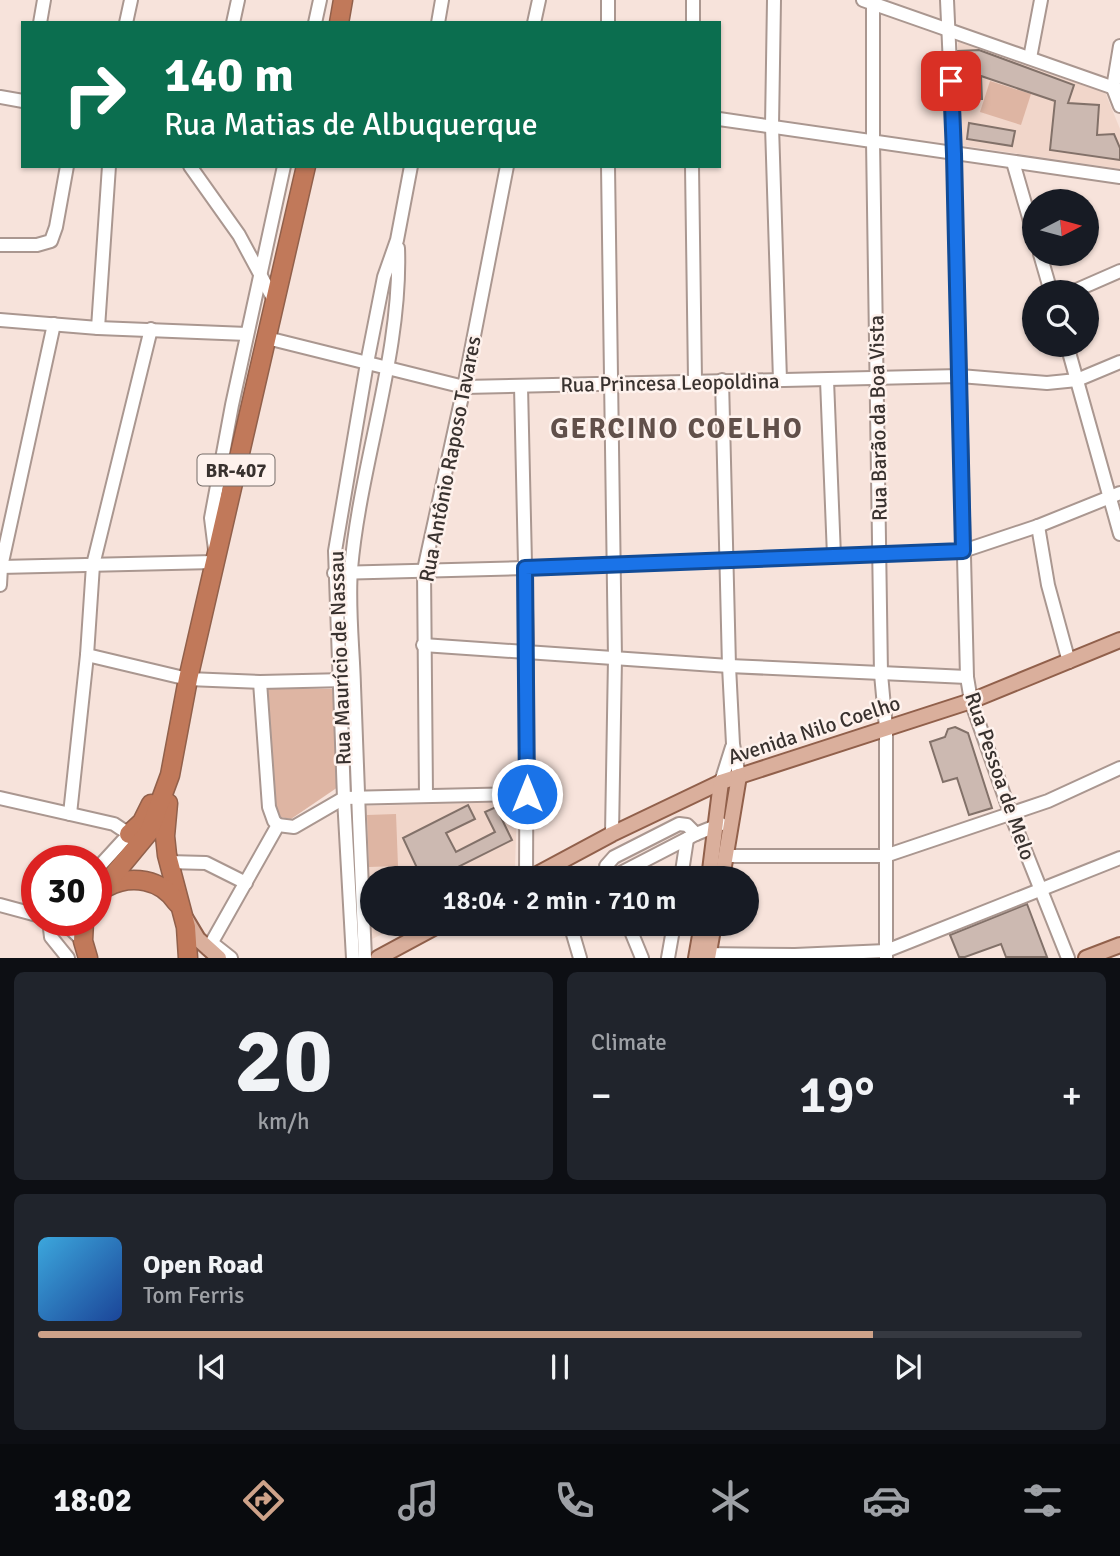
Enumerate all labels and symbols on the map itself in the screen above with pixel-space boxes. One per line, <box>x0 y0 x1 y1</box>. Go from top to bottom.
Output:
pin <box>921 51 981 111</box>
north arrow <box>1022 189 1099 266</box>
street label: Rua Barão da Boa Vista <box>863 315 893 521</box>
street label: Rua Antônio Raposo Tavares <box>413 334 487 584</box>
street label: Rua Princesa Leopoldina <box>560 368 780 398</box>
district label: GERCINO COELHO <box>550 412 804 446</box>
road number: BR-407 <box>198 454 274 485</box>
street label: Rua Maurício de Nassau <box>323 550 357 766</box>
street label: Rua Pessoa de Melo <box>959 689 1041 863</box>
street label: Avenida Nilo Coelho <box>724 690 904 770</box>
position arrow <box>490 757 564 831</box>
speed limit sign: 30 <box>21 845 112 936</box>

